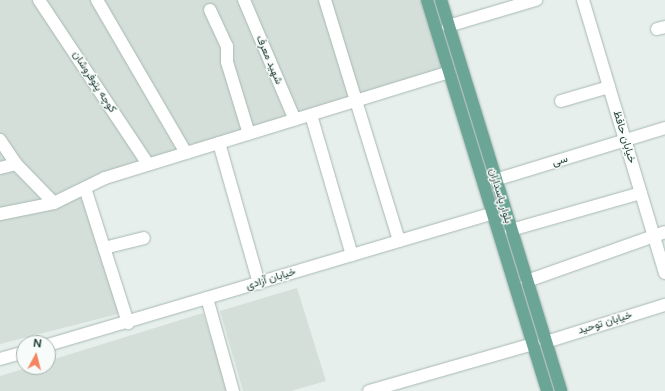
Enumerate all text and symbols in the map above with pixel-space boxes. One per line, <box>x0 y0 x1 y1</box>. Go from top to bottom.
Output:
street label: شهید معرف <box>253 34 285 86</box>
street label: کوچه پتوفروشان <box>69 49 119 115</box>
street label: خیابان حافظ <box>610 109 638 165</box>
street label: سی <box>551 152 569 170</box>
street label: بلوار پاسداران <box>485 167 515 225</box>
street label: خیابان آزادی <box>244 265 298 293</box>
street label: خیابان توحید <box>576 309 634 337</box>
north arrow <box>16 335 56 375</box>
text: N <box>32 337 42 351</box>

